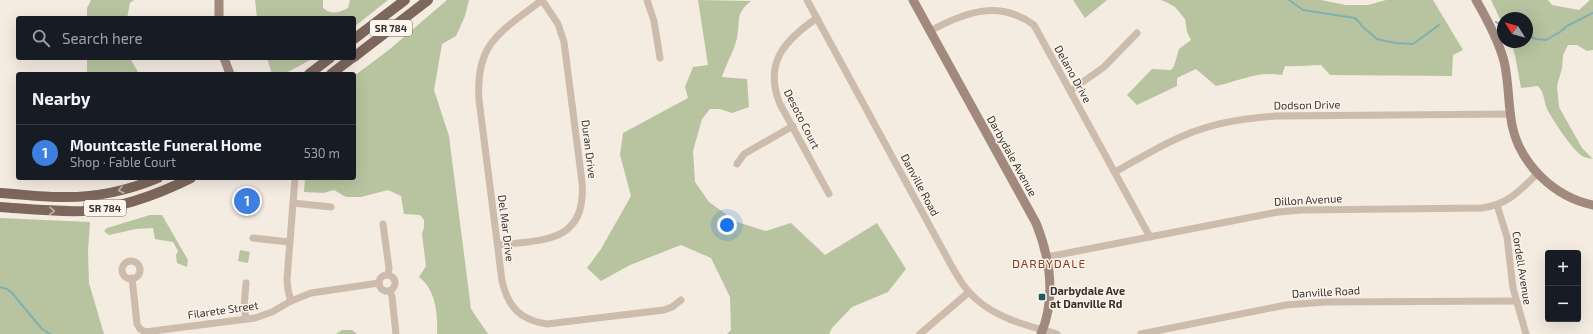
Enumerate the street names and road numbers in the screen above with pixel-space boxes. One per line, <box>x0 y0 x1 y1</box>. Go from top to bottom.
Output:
road number: SR 784 <box>370 20 412 36</box>
street label: Delano Drive <box>1052 43 1095 105</box>
street label: Desoto Court <box>782 87 823 151</box>
street label: Dodson Drive <box>1274 97 1341 112</box>
street label: Darbydale Avenue <box>985 113 1040 198</box>
street label: Duran Drive <box>579 119 600 179</box>
street label: Danville Road <box>899 151 942 218</box>
street label: Dillon Avenue <box>1274 191 1342 208</box>
street label: Del Mar Drive <box>496 194 517 262</box>
road number: SR 784 <box>84 200 126 216</box>
street label: Cordell Avenue <box>1510 230 1535 306</box>
street label: Danville Road <box>1291 283 1361 300</box>
street label: Filarete Street <box>187 298 259 321</box>

